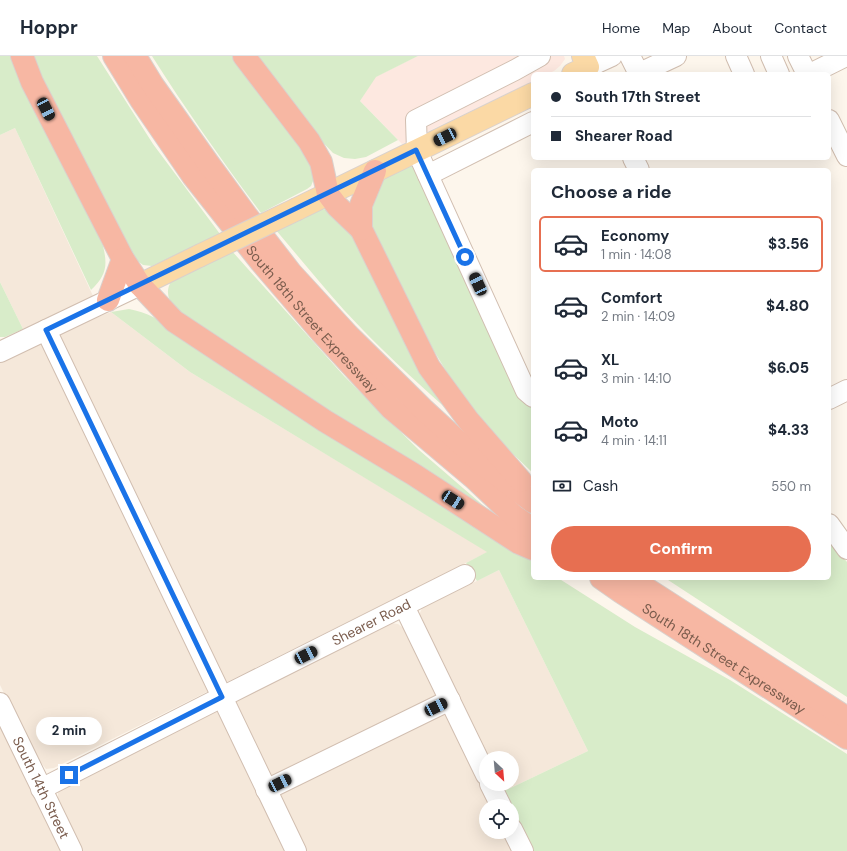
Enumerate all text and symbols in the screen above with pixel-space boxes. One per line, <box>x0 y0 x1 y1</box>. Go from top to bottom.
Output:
text: Hoppr <box>20 15 78 40</box>
text: Home <box>602 19 640 37</box>
text: Map <box>662 19 690 37</box>
text: About <box>712 19 752 37</box>
text: Contact <box>774 19 827 37</box>
text: South 17th Street <box>575 87 701 107</box>
car <box>35 96 57 122</box>
car <box>432 126 458 148</box>
text: Shearer Road <box>575 126 673 146</box>
text: Choose a ride <box>551 180 672 204</box>
icon: car <box>553 226 589 262</box>
text: Economy <box>601 226 669 246</box>
text: $3.56 <box>768 234 809 254</box>
street label: South 18th Street Expressway <box>242 241 382 397</box>
text: 1 min · 14:08 <box>601 246 672 263</box>
route start <box>456 248 474 266</box>
car <box>467 271 489 297</box>
icon: car <box>553 288 589 324</box>
text: Comfort <box>601 288 662 308</box>
text: $4.80 <box>766 296 809 316</box>
text: 2 min · 14:09 <box>601 308 675 325</box>
icon: car <box>553 350 589 386</box>
text: XL <box>601 350 619 370</box>
text: $6.05 <box>768 358 809 378</box>
text: 3 min · 14:10 <box>601 370 671 387</box>
icon: car <box>553 412 589 448</box>
text: Moto <box>601 412 639 432</box>
text: $4.33 <box>768 420 809 440</box>
text: 4 min · 14:11 <box>601 432 667 449</box>
icon: cash <box>551 475 573 497</box>
text: Cash <box>583 476 618 496</box>
text: 550 m <box>771 478 811 495</box>
car <box>440 488 466 512</box>
button: Confirm <box>551 526 811 572</box>
street label: Shearer Road <box>329 595 414 649</box>
street label: South 18th Street Expressway <box>639 599 809 718</box>
car <box>293 644 319 666</box>
car <box>423 696 449 718</box>
callout: 2 min <box>36 717 102 745</box>
text: 2 min <box>52 722 86 739</box>
street label: South 14th Street <box>9 733 74 842</box>
north arrow <box>479 751 519 791</box>
map controls <box>479 751 519 839</box>
route end <box>60 766 78 784</box>
car <box>267 772 293 794</box>
button: locate <box>479 799 519 839</box>

